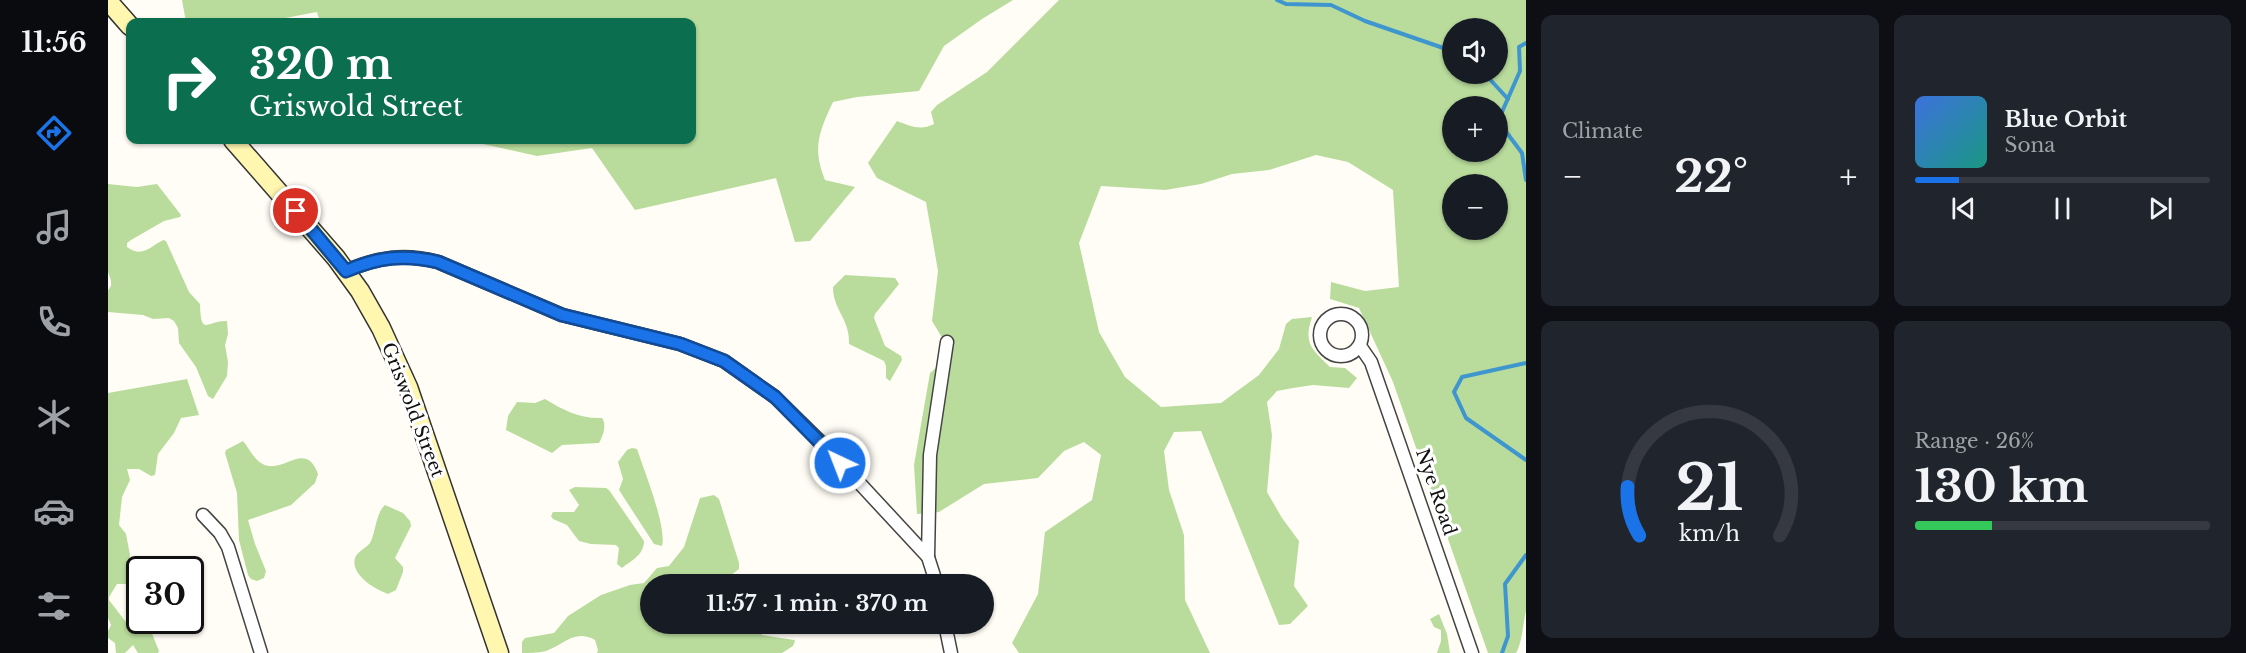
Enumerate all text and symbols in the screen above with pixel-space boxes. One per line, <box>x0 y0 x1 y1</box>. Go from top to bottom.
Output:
map controls <box>1442 18 1508 240</box>
button: sound <box>1442 18 1508 84</box>
text: 11:56 <box>21 26 87 59</box>
text: 320 m <box>249 38 392 90</box>
icon: right <box>150 42 228 120</box>
text: Griswold Street <box>249 90 463 123</box>
button: + <box>1442 96 1508 162</box>
text: Blue Orbit <box>2005 106 2127 133</box>
icon: directions <box>33 112 75 154</box>
text: Climate <box>1562 119 1643 143</box>
text: Sona <box>2005 133 2055 157</box>
text: 22° <box>1674 148 1748 204</box>
text: − <box>1562 156 1583 197</box>
text: + <box>1839 156 1858 197</box>
button: − <box>1442 174 1508 240</box>
pin <box>270 185 321 236</box>
icon: previous <box>1947 192 1980 225</box>
icon: pause <box>2046 192 2079 225</box>
icon: next <box>2144 192 2177 225</box>
icon: arrive <box>279 194 312 227</box>
icon: music <box>33 206 75 248</box>
icon: phone <box>33 301 75 343</box>
street label: Griswold Street <box>377 340 449 481</box>
icon: climate <box>33 396 75 438</box>
text: Range · 26% <box>1915 429 2034 453</box>
position arrow <box>808 431 872 495</box>
street label: Nye Road <box>1411 446 1461 538</box>
text: 21 <box>1676 449 1744 527</box>
text: 130 km <box>1915 458 2088 514</box>
icon: car <box>33 490 75 532</box>
text: km/h <box>1679 521 1740 548</box>
speed limit sign: 30 <box>126 556 204 634</box>
icon: filters <box>33 585 75 627</box>
text: 11:57 · 1 min · 370 m <box>706 590 928 617</box>

